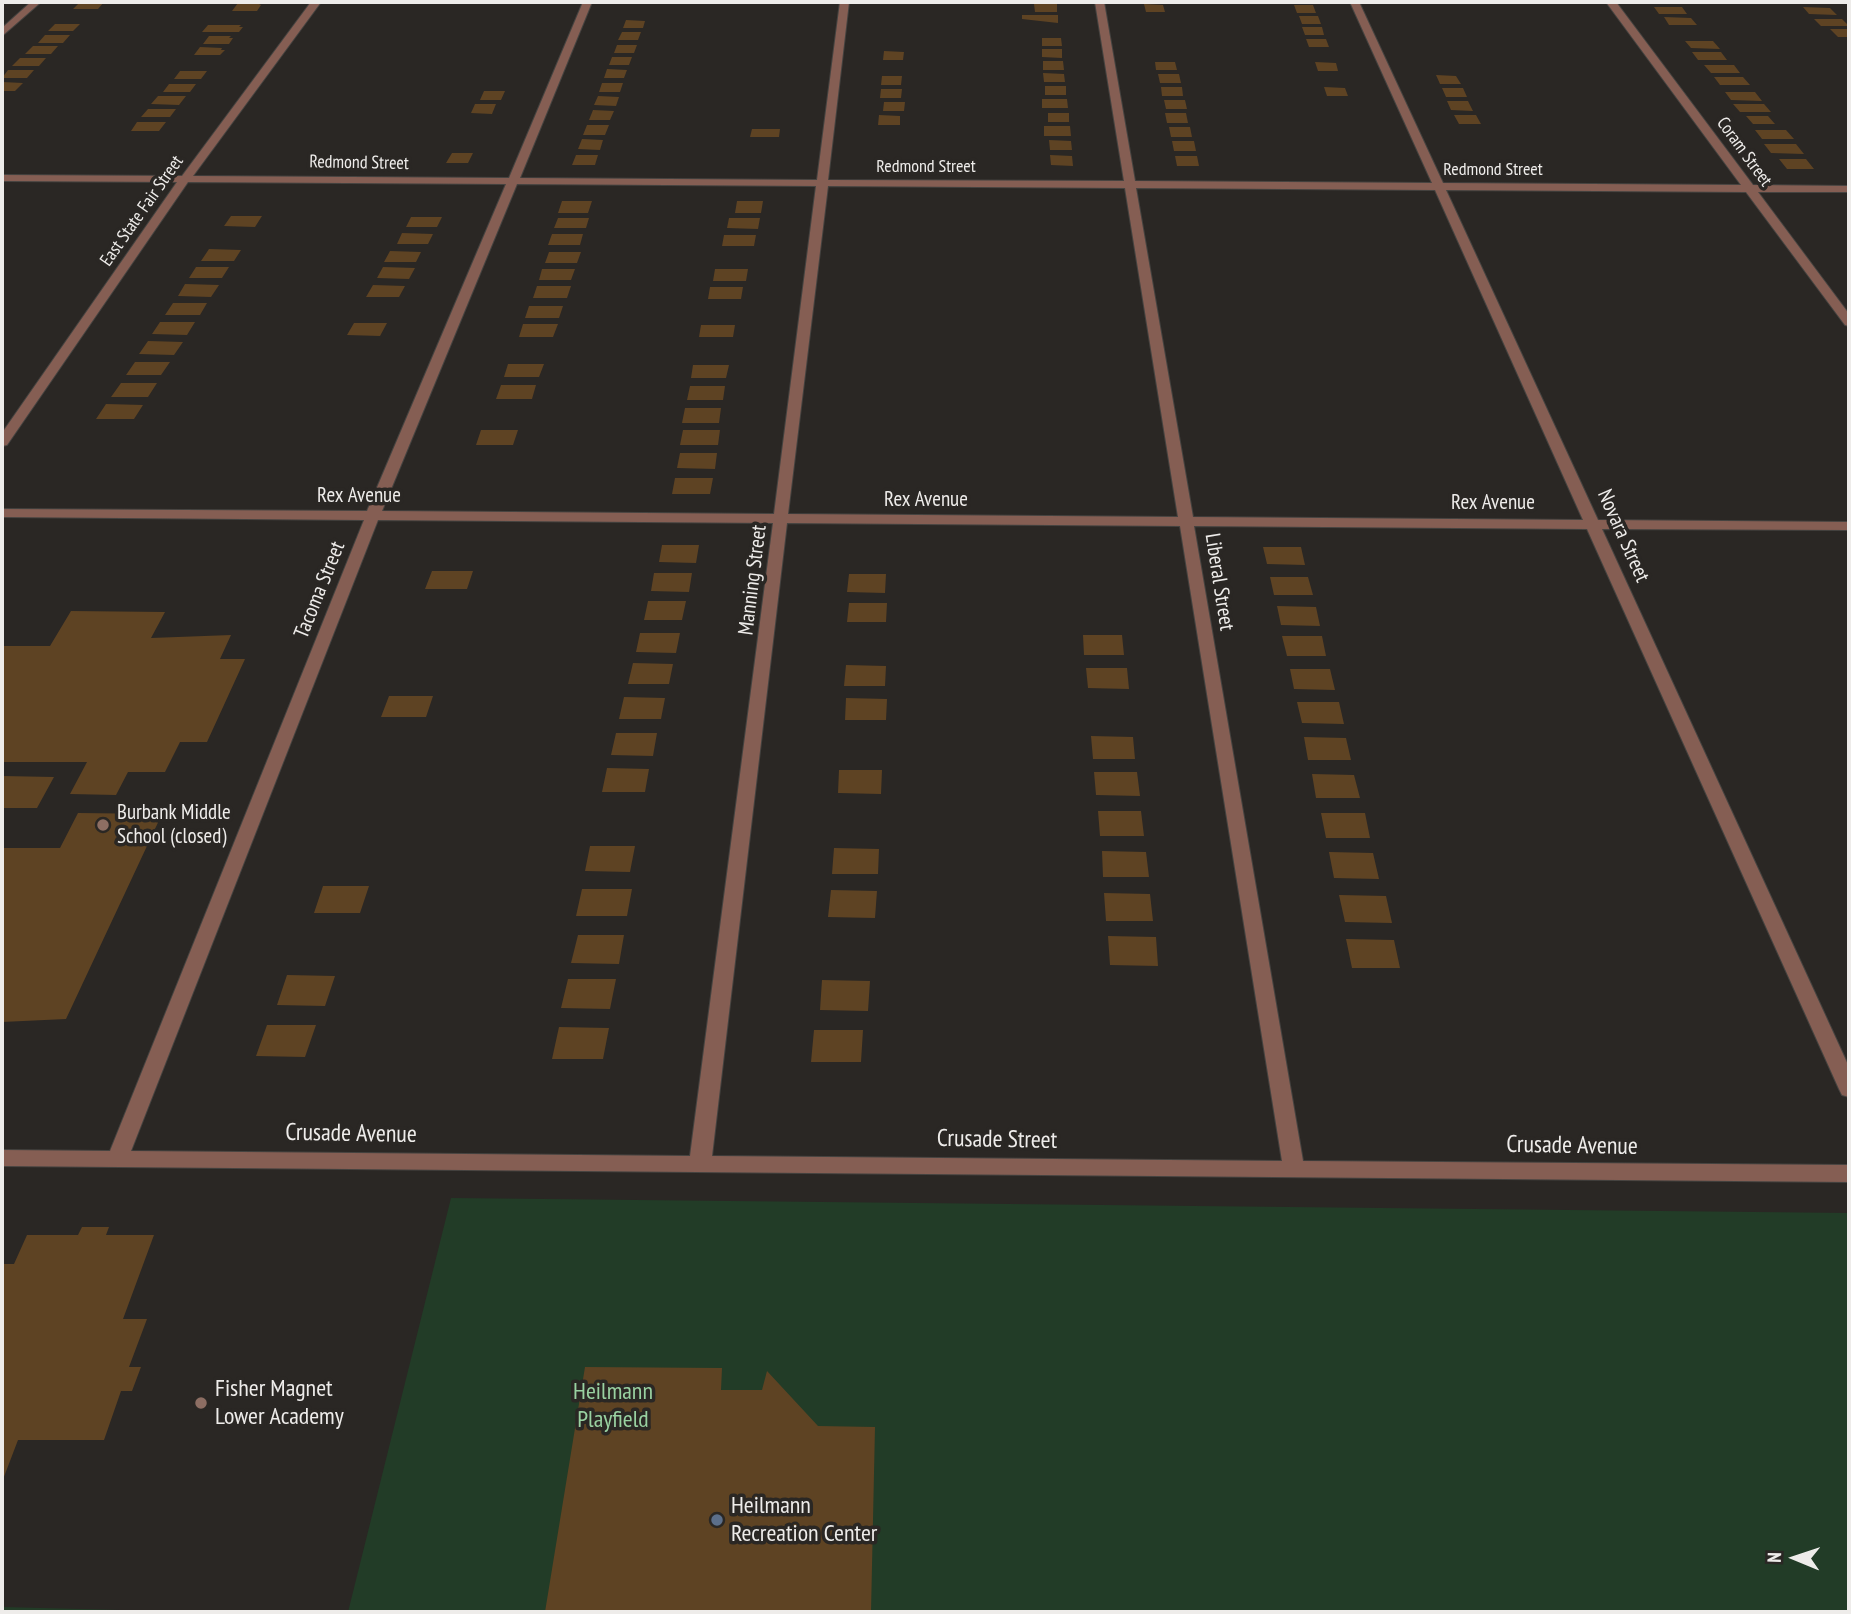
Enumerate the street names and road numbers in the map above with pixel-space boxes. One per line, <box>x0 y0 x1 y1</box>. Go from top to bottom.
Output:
street label: Coram Street <box>1712 113 1776 191</box>
street label: East State Fair Street <box>96 151 188 271</box>
street label: Redmond Street <box>309 151 409 175</box>
street label: Redmond Street <box>876 156 976 178</box>
street label: Redmond Street <box>1443 159 1543 181</box>
street label: Rex Avenue <box>317 483 401 509</box>
street label: Novara Street <box>1591 486 1655 586</box>
street label: Rex Avenue <box>884 487 968 513</box>
street label: Rex Avenue <box>1451 490 1535 516</box>
street label: Manning Street <box>734 523 772 637</box>
street label: Liberal Street <box>1199 532 1239 632</box>
street label: Tacoma Street <box>289 538 351 642</box>
street label: Crusade Avenue <box>285 1118 417 1150</box>
street label: Crusade Street <box>937 1125 1057 1155</box>
street label: Crusade Avenue <box>1506 1130 1638 1162</box>

